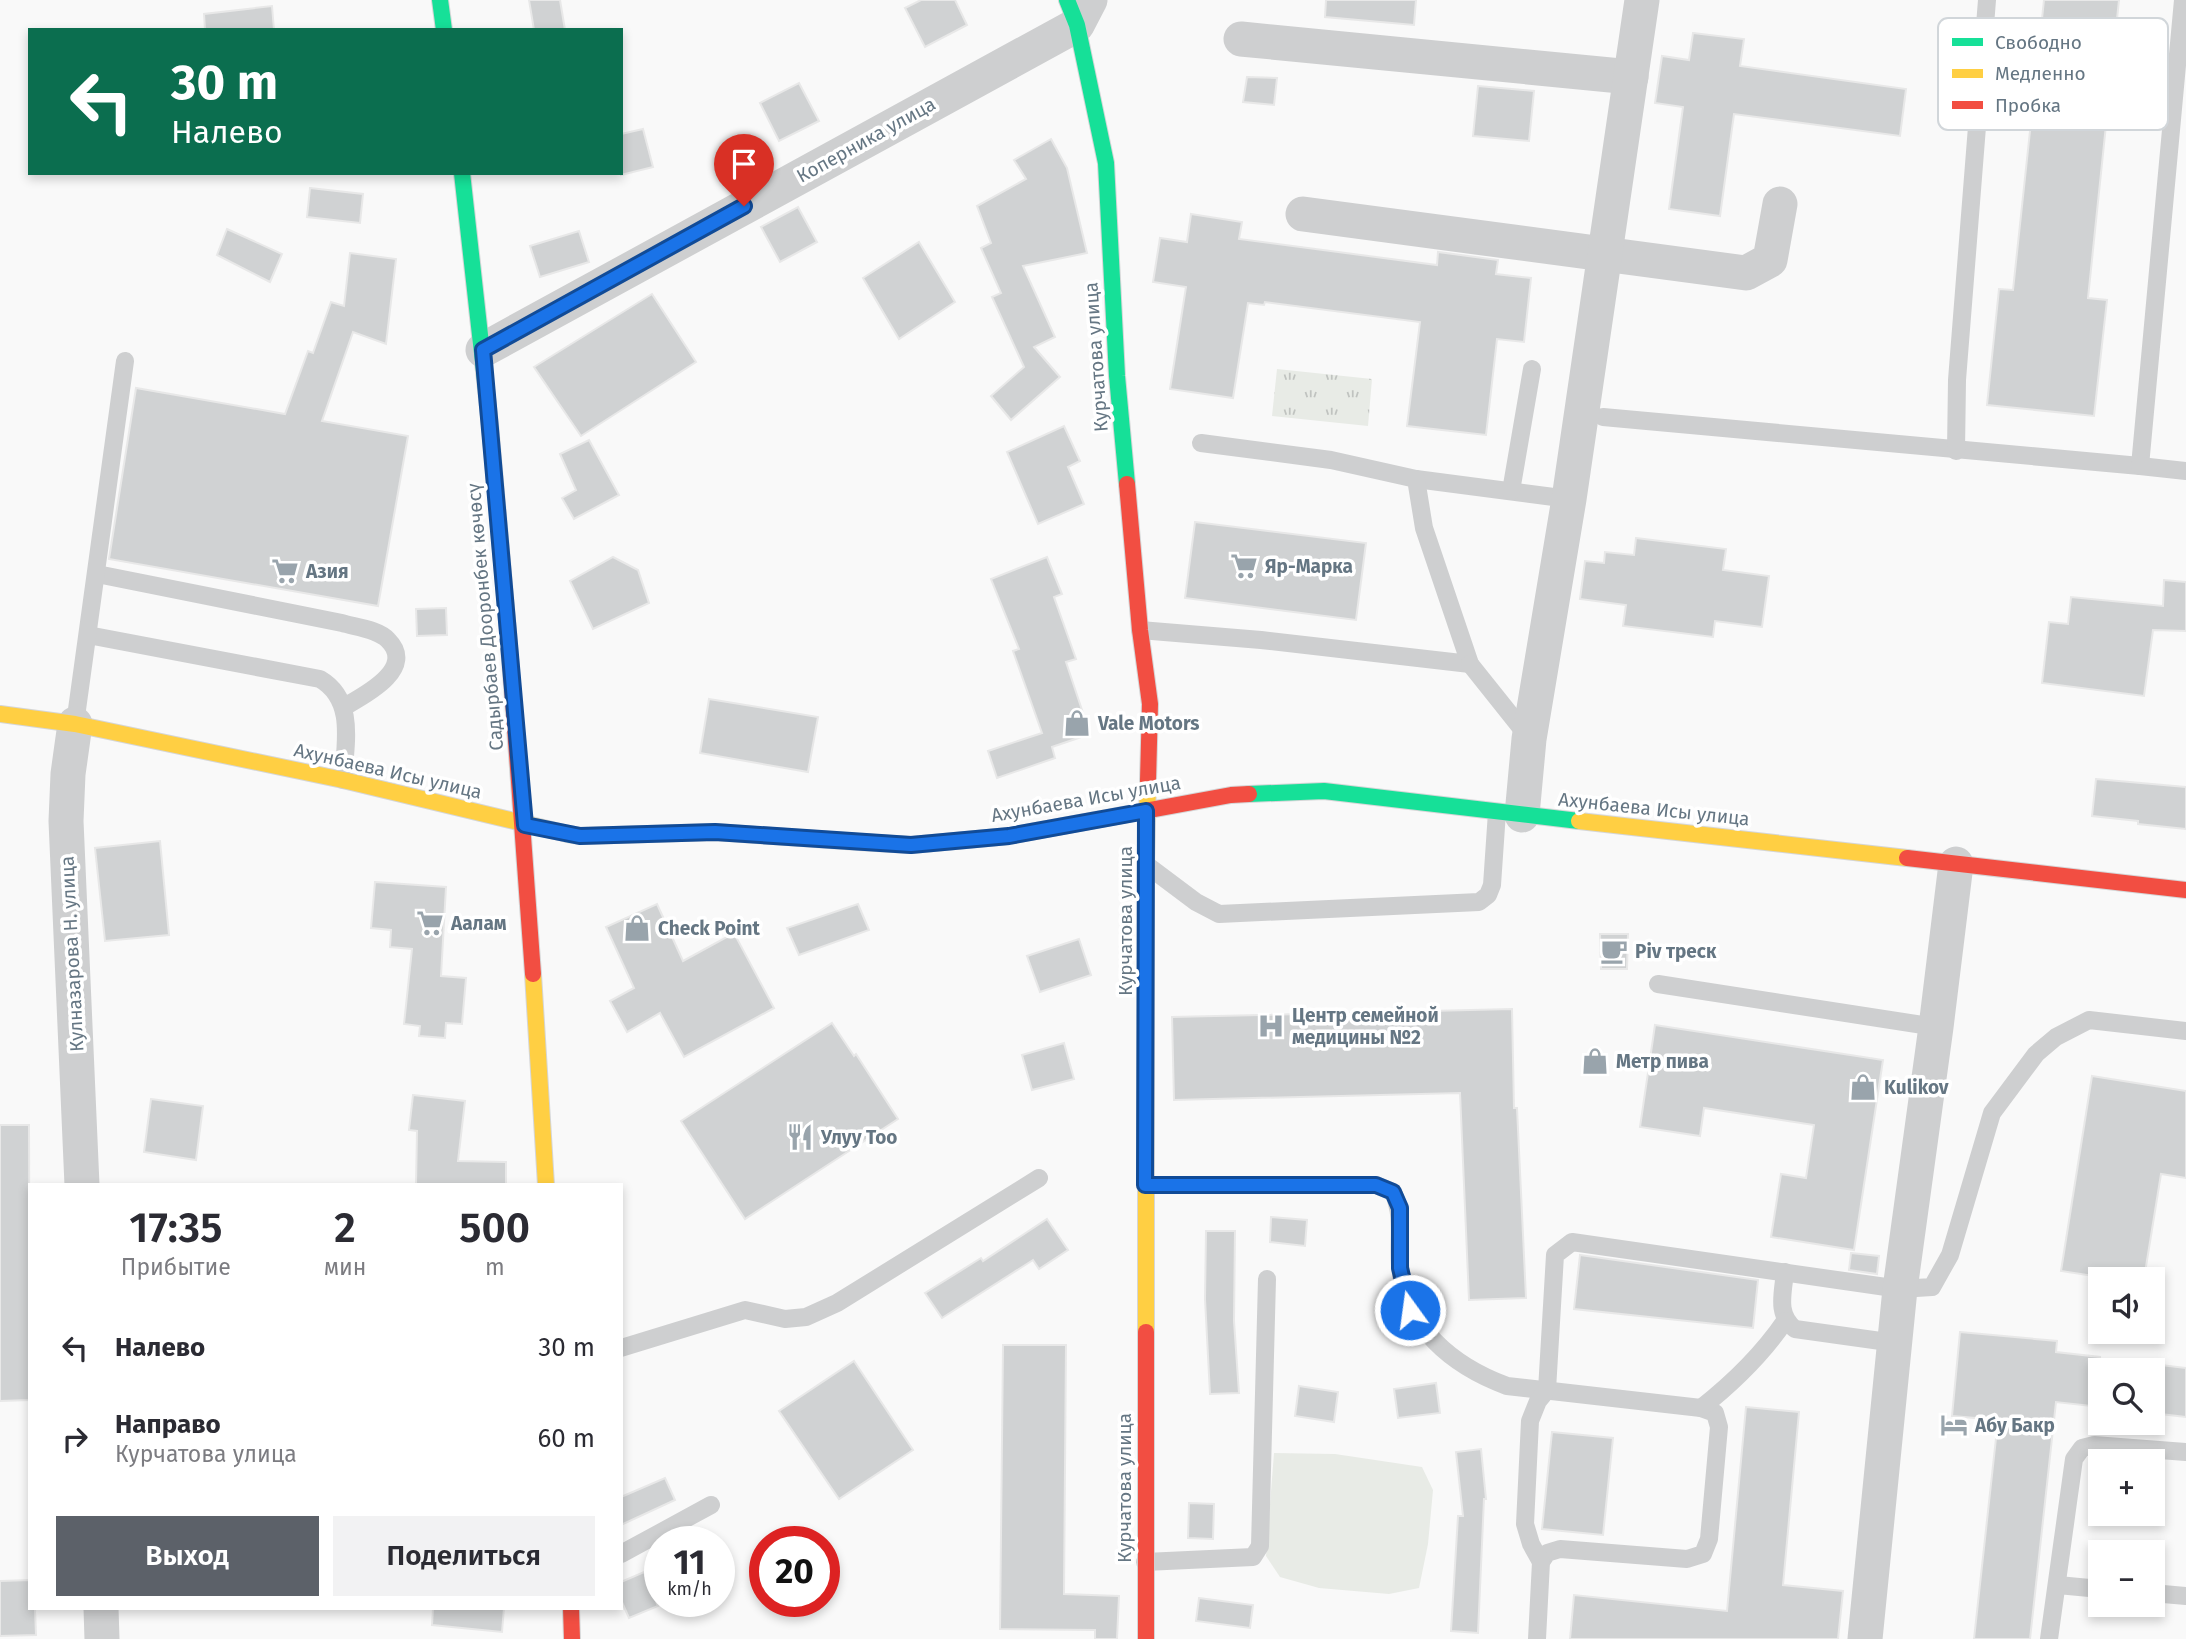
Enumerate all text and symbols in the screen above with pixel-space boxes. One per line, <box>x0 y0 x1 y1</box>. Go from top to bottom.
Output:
legend <box>1938 18 2168 130</box>
text: Свободно <box>1995 31 2082 54</box>
text: 30 m <box>171 53 278 112</box>
icon: left <box>56 56 147 147</box>
text: Медленно <box>1995 62 2086 85</box>
street label: Коперника улица <box>792 92 940 188</box>
text: Пробка <box>1995 94 2061 117</box>
text: Налево <box>171 113 283 151</box>
pin <box>714 134 774 206</box>
icon: arrive <box>725 145 763 183</box>
street label: Курчатова улица <box>1079 281 1113 433</box>
street label: Садырбаев Дооронбек көчөсү <box>462 482 508 752</box>
supermarket icon: Яр-Марка <box>1229 551 1259 581</box>
place label: Яр-Марка <box>1265 555 1353 578</box>
supermarket icon: Азия <box>270 556 300 586</box>
place label: Азия <box>305 560 348 583</box>
shop icon: Vale Motors <box>1062 708 1092 738</box>
place label: Vale Motors <box>1097 712 1200 735</box>
street label: Ахунбаева Исы улица <box>292 738 484 804</box>
street label: Ахунбаева Исы улица <box>989 771 1183 827</box>
street label: Ахунбаева Исы улица <box>1557 788 1751 830</box>
street label: Курчатова улица <box>1114 846 1137 996</box>
street label: Кулназарова Н. улица <box>55 855 89 1053</box>
supermarket icon: Аалам <box>415 908 445 938</box>
place label: Аалам <box>450 912 507 935</box>
shop icon: Check Point <box>622 913 652 943</box>
place label: Check Point <box>658 917 761 940</box>
cafe icon: Piv треск <box>1599 936 1629 966</box>
place label: Piv треск <box>1635 940 1717 963</box>
place label: Центр семейной медицины №2 <box>1292 1004 1439 1049</box>
hospital icon: Центр семейной медицины №2 <box>1256 1011 1286 1041</box>
shop icon: Метр пива <box>1580 1046 1610 1076</box>
place label: Метр пива <box>1616 1050 1709 1073</box>
shop icon: Kulikov <box>1848 1072 1878 1102</box>
place label: Kulikov <box>1884 1076 1949 1099</box>
restaurant icon: Улуу Тоо <box>785 1122 815 1152</box>
place label: Улуу Тоо <box>820 1126 897 1149</box>
text: 17:35 <box>129 1203 222 1253</box>
text: 2 <box>334 1203 356 1253</box>
text: 500 <box>459 1203 530 1253</box>
text: Прибытие <box>121 1253 231 1281</box>
text: мин <box>324 1253 367 1281</box>
text: m <box>485 1253 505 1281</box>
map controls <box>2088 1267 2165 1617</box>
button: sound <box>2088 1267 2165 1344</box>
position arrow <box>1373 1273 1447 1347</box>
icon: left <box>56 1329 94 1367</box>
text: Налево <box>115 1332 205 1363</box>
text: 30 m <box>538 1332 595 1363</box>
button: search <box>2088 1358 2165 1435</box>
text: Направо <box>115 1409 221 1440</box>
hotel icon: Абу Бакр <box>1939 1410 1969 1440</box>
street label: Курчатова улица <box>1113 1413 1136 1563</box>
place label: Абу Бакр <box>1974 1414 2055 1437</box>
icon: right <box>56 1420 94 1458</box>
text: 60 m <box>537 1423 595 1454</box>
text: Курчатова улица <box>115 1440 297 1468</box>
button: + <box>2088 1449 2165 1526</box>
button: Выход <box>56 1516 319 1596</box>
button: Поделиться <box>333 1516 595 1596</box>
speed limit sign: 20 <box>749 1526 840 1617</box>
button: − <box>2088 1540 2165 1617</box>
text: 11 <box>674 1541 705 1583</box>
text: km/h <box>667 1578 712 1600</box>

